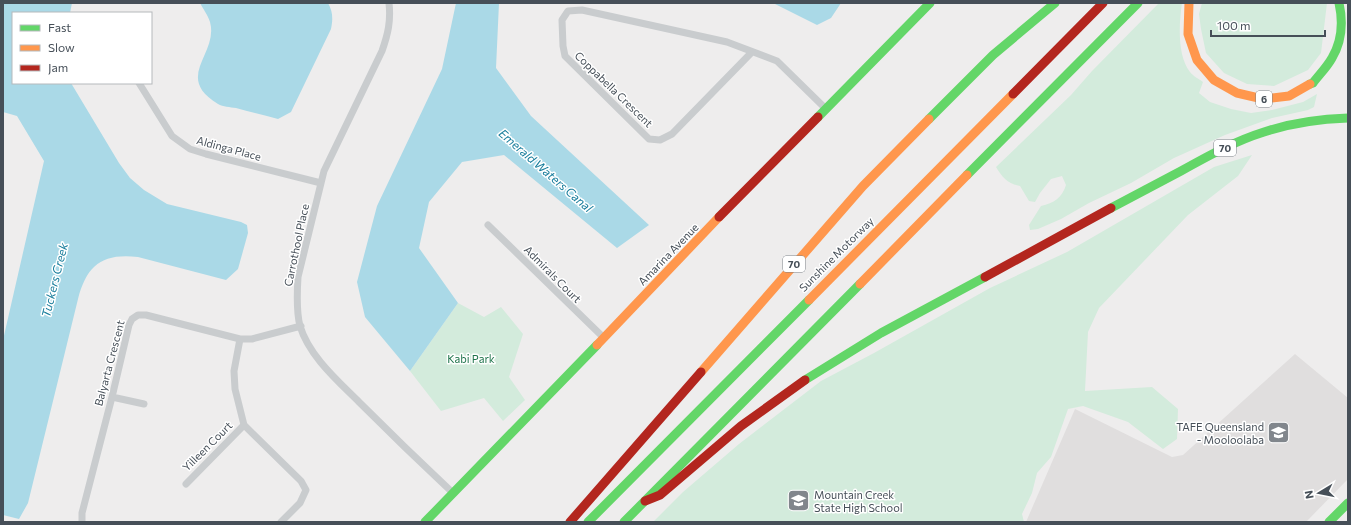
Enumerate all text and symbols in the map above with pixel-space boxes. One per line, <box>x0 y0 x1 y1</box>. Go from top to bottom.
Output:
legend <box>12 12 152 84</box>
scale bar <box>1211 12 1325 38</box>
text: 100 m <box>1217 18 1251 32</box>
text: Fast <box>48 20 71 34</box>
text: Slow <box>48 40 75 54</box>
street label: Coppabella Crescent <box>572 48 656 130</box>
text: Jam <box>48 60 68 75</box>
road number: 6 <box>1256 91 1272 107</box>
water label: Emerald Waters Canal <box>496 126 596 215</box>
street label: Aldinga Place <box>195 133 263 163</box>
road number: 70 <box>1214 140 1236 156</box>
street label: Carrothool Place <box>281 202 311 287</box>
street label: Sunshine Motorway <box>796 214 876 294</box>
street label: Amarina Avenue <box>635 220 701 288</box>
water label: Tuckers Creek <box>38 241 70 319</box>
street label: Admirals Court <box>522 243 585 306</box>
road number: 70 <box>783 256 805 272</box>
street label: Balyarta Crescent <box>91 318 127 407</box>
park label: Kabi Park <box>447 352 495 365</box>
street label: Yilleen Court <box>180 418 235 473</box>
school or university icon: TAFE Queensland - Mooloolaba <box>1266 419 1292 445</box>
place label: TAFE Queensland - Mooloolaba <box>1176 420 1264 446</box>
north arrow <box>1299 473 1339 513</box>
school or university icon: Mountain Creek State High School <box>785 487 811 513</box>
place label: Mountain Creek State High School <box>814 488 903 514</box>
text: N <box>1302 490 1316 500</box>

